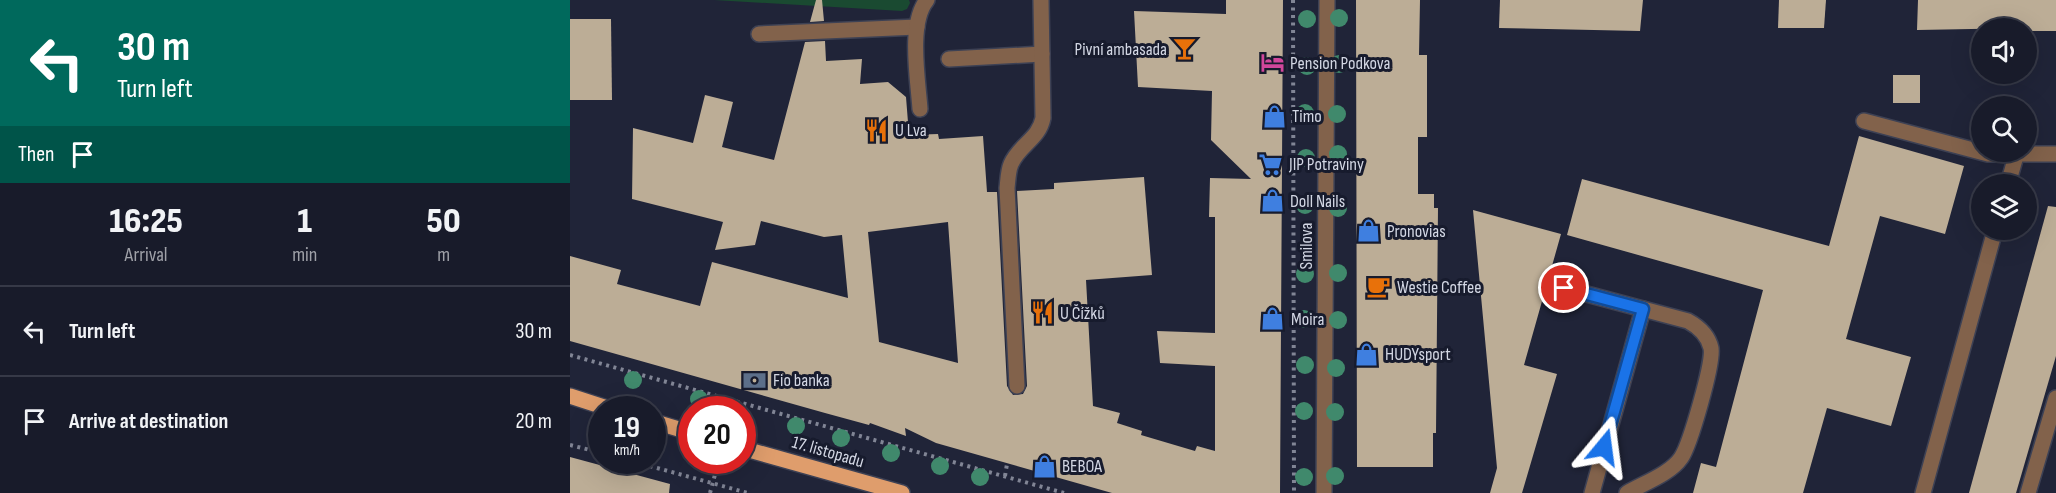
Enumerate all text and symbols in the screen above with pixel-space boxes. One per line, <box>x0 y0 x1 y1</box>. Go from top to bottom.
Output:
map controls <box>1971 18 2037 240</box>
button: sound <box>1971 18 2037 84</box>
text: 30 m <box>117 22 190 73</box>
icon: left <box>18 24 96 102</box>
bar icon: Pivní ambasada <box>1172 36 1198 62</box>
place label: Pivní ambasada <box>1075 39 1167 60</box>
hotel icon: Pension Podkova <box>1259 50 1285 76</box>
place label: Pension Podkova <box>1290 53 1391 74</box>
text: Turn left <box>117 73 193 105</box>
button: search <box>1971 96 2037 162</box>
shop icon: Timo <box>1261 103 1287 129</box>
place label: Timo <box>1292 106 1322 127</box>
restaurant icon: U Lva <box>864 117 890 143</box>
place label: U Lva <box>895 120 927 141</box>
icon: arrive <box>66 138 99 171</box>
text: Then <box>18 141 54 168</box>
supermarket icon: JIP Potraviny <box>1258 151 1284 177</box>
place label: JIP Potraviny <box>1288 154 1364 175</box>
button: layers <box>1971 174 2037 240</box>
shop icon: Doll Nails <box>1259 188 1285 214</box>
place label: Doll Nails <box>1290 191 1345 212</box>
text: 16:25 <box>109 200 183 243</box>
text: 1 <box>297 200 312 243</box>
text: 50 <box>427 200 461 243</box>
shop icon: Pronovias <box>1356 218 1382 244</box>
place label: Pronovias <box>1387 221 1446 242</box>
street label: Smilova <box>1296 222 1317 269</box>
text: Arrival <box>125 243 168 267</box>
text: min <box>292 243 317 267</box>
text: m <box>437 243 450 267</box>
pin <box>1538 262 1589 313</box>
icon: arrive <box>1547 271 1580 304</box>
cafe icon: Westie Coffee <box>1366 274 1392 300</box>
place label: Westie Coffee <box>1397 277 1481 298</box>
restaurant icon: U Čížků <box>1029 300 1055 326</box>
place label: U Čížků <box>1060 303 1105 324</box>
shop icon: Moira <box>1260 306 1286 332</box>
place label: Moira <box>1291 309 1324 330</box>
icon: left <box>18 315 51 348</box>
text: Turn left <box>69 318 135 345</box>
text: 30 m <box>515 318 552 345</box>
shop icon: HUDYsport <box>1354 341 1380 367</box>
place label: HUDYsport <box>1385 344 1451 365</box>
bank icon: Fio banka <box>742 367 768 393</box>
place label: Fio banka <box>773 370 830 391</box>
speed limit sign: 20 <box>678 396 756 474</box>
icon: arrive <box>18 405 51 438</box>
text: Arrive at destination <box>69 408 228 435</box>
text: 20 m <box>516 408 552 435</box>
text: 19 <box>614 410 640 446</box>
position arrow <box>1572 415 1636 479</box>
street label: 17. listopadu <box>790 432 866 472</box>
text: km/h <box>614 441 640 460</box>
shop icon: BEBOA <box>1031 453 1057 479</box>
place label: BEBOA <box>1062 456 1102 477</box>

